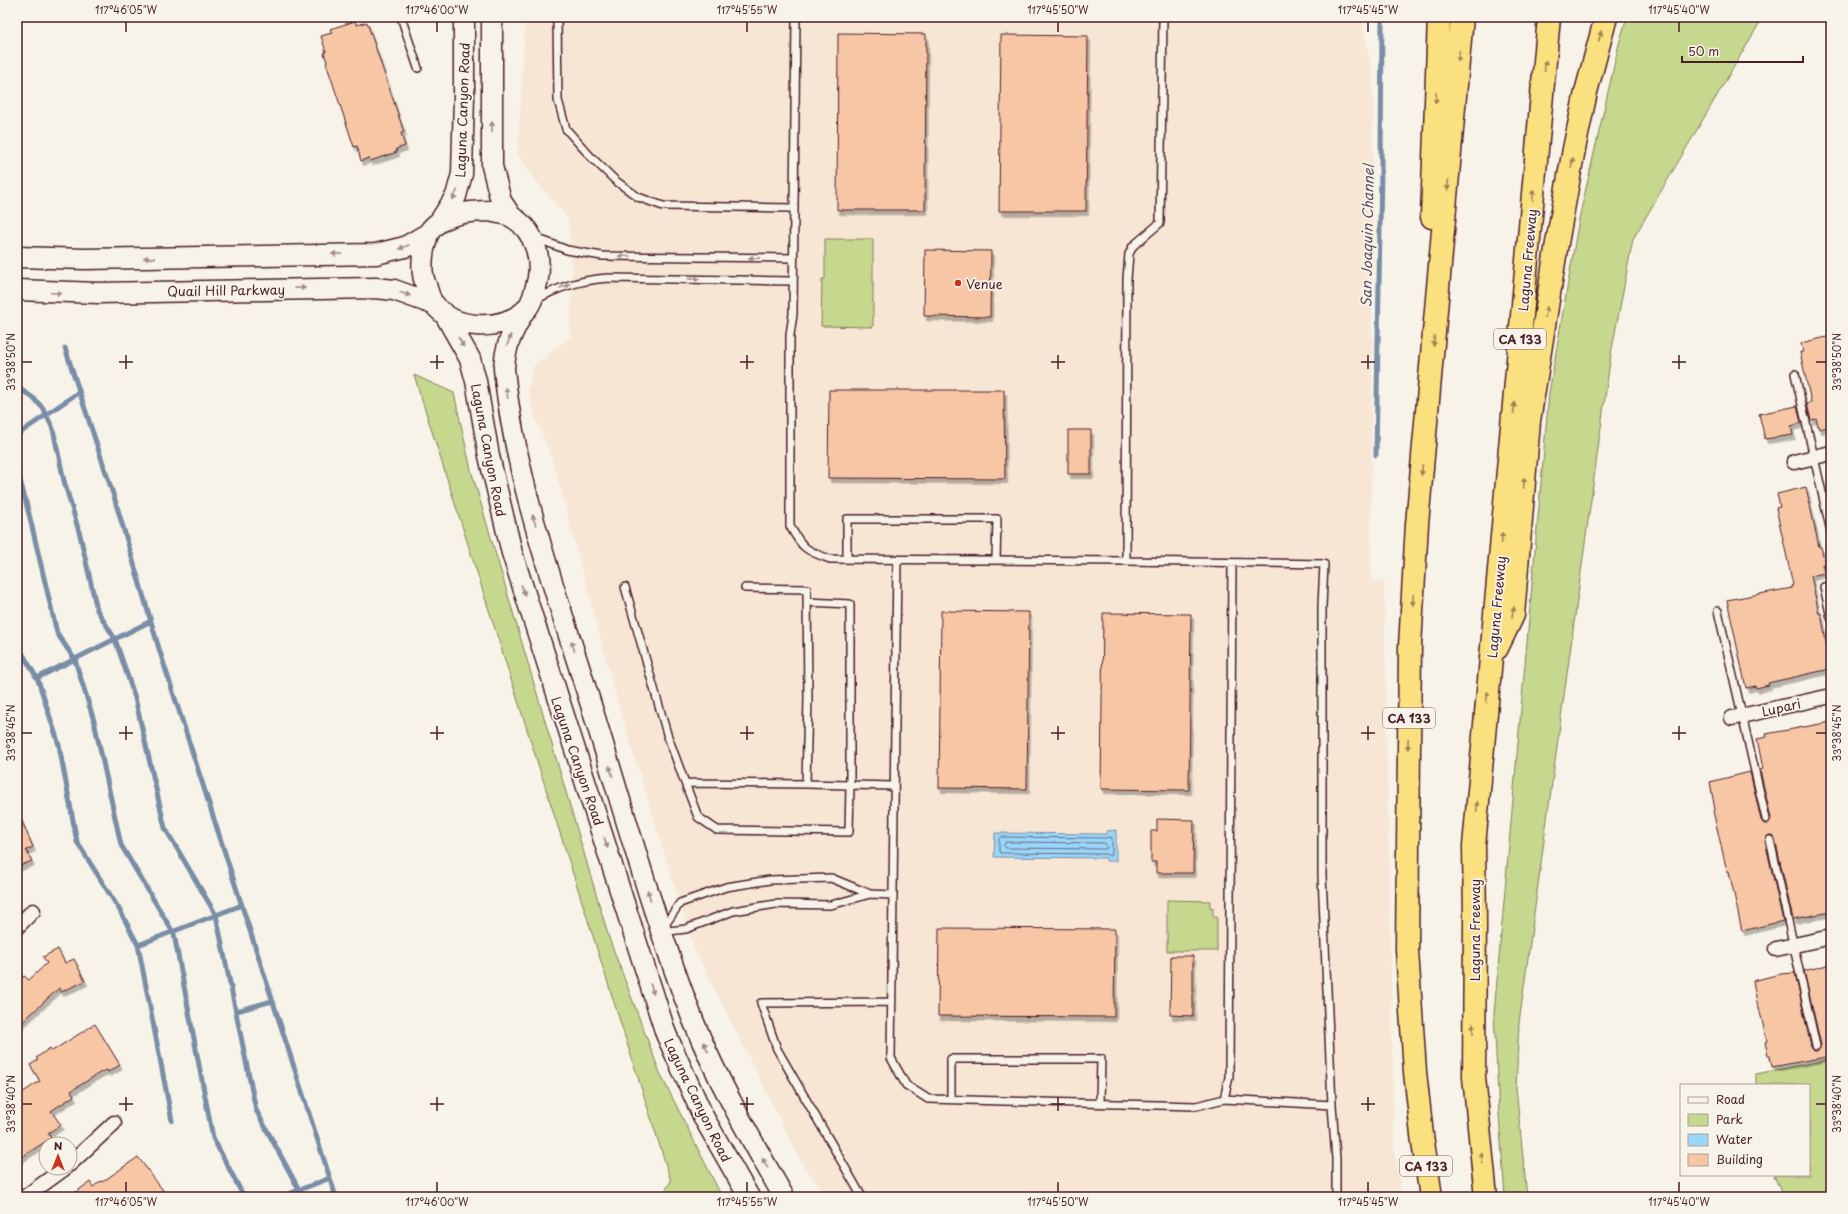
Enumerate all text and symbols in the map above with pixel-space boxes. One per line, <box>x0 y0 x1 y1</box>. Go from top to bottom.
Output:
text: 117°46'05"W <box>95 2 158 17</box>
text: 117°46'00"W <box>406 2 469 17</box>
text: 117°45'55"W <box>717 2 778 17</box>
text: 117°45'50"W <box>1027 2 1089 17</box>
text: 117°45'45"W <box>1338 2 1399 17</box>
text: 117°45'40"W <box>1648 2 1710 17</box>
one-way arrow <box>1597 30 1603 42</box>
scale bar <box>1682 38 1803 64</box>
street label: Laguna Canyon Road <box>450 42 474 178</box>
text: 50 m <box>1688 42 1719 60</box>
one-way arrow <box>1456 50 1462 62</box>
one-way arrow <box>1541 60 1548 72</box>
one-way arrow <box>1433 92 1439 105</box>
one-way arrow <box>489 120 495 133</box>
one-way arrow <box>1569 157 1575 169</box>
water label: San Joaquin Channel <box>1355 162 1379 308</box>
one-way arrow <box>1444 179 1451 191</box>
one-way arrow <box>452 189 459 201</box>
one-way arrow <box>1530 189 1536 201</box>
street label: Laguna Freeway <box>1513 208 1541 312</box>
one-way arrow <box>398 244 409 250</box>
one-way arrow <box>330 251 343 257</box>
one-way arrow <box>617 253 630 259</box>
one-way arrow <box>142 255 155 261</box>
one-way arrow <box>747 255 760 261</box>
place label: Venue <box>966 274 1003 293</box>
one-way arrow <box>688 276 701 282</box>
marker: Venue <box>953 278 963 288</box>
street label: Quail Hill Parkway <box>167 279 285 301</box>
one-way arrow <box>560 282 572 288</box>
one-way arrow <box>294 285 307 291</box>
one-way arrow <box>50 289 62 296</box>
one-way arrow <box>400 291 412 297</box>
one-way arrow <box>1544 306 1550 318</box>
road number: CA 133 <box>1494 329 1546 349</box>
text: 33°38'50"N <box>3 333 18 391</box>
one-way arrow <box>507 333 513 345</box>
text: 33°38'50"N <box>1829 333 1844 391</box>
one-way arrow <box>1430 334 1437 347</box>
one-way arrow <box>458 336 465 348</box>
street label: Laguna Canyon Road <box>467 382 511 518</box>
one-way arrow <box>504 386 510 399</box>
one-way arrow <box>1510 402 1517 414</box>
one-way arrow <box>1419 464 1425 476</box>
one-way arrow <box>1521 477 1528 489</box>
one-way arrow <box>531 513 537 525</box>
one-way arrow <box>1499 532 1506 544</box>
street label: Laguna Freeway <box>1482 555 1510 659</box>
one-way arrow <box>520 585 526 597</box>
one-way arrow <box>1409 594 1416 606</box>
one-way arrow <box>1510 606 1516 618</box>
one-way arrow <box>570 640 576 652</box>
one-way arrow <box>1484 691 1491 703</box>
street label: Lupari <box>1760 693 1802 721</box>
street label: Laguna Canyon Road <box>547 694 609 828</box>
text: 33°38'45"N <box>3 704 18 762</box>
text: 33°38'45"N <box>1829 704 1844 762</box>
road number: CA 133 <box>1383 708 1435 728</box>
one-way arrow <box>1405 738 1411 751</box>
one-way arrow <box>608 764 614 776</box>
one-way arrow <box>1474 801 1481 813</box>
one-way arrow <box>603 837 609 849</box>
street label: Laguna Freeway <box>1465 879 1484 981</box>
one-way arrow <box>646 889 652 901</box>
one-way arrow <box>649 983 655 995</box>
one-way arrow <box>1470 1022 1476 1035</box>
street label: Laguna Canyon Road <box>660 1035 736 1165</box>
one-way arrow <box>702 1041 708 1053</box>
text: 33°38'40"N <box>3 1075 18 1133</box>
text: 33°38'40"N <box>1829 1075 1844 1133</box>
legend <box>1680 1084 1810 1176</box>
text: Road <box>1716 1090 1745 1108</box>
text: Park <box>1716 1110 1743 1128</box>
text: Water <box>1716 1130 1753 1148</box>
north arrow <box>38 1136 78 1176</box>
text: N <box>54 1137 63 1154</box>
text: Building <box>1716 1150 1763 1168</box>
one-way arrow <box>1478 1152 1485 1164</box>
road number: CA 133 <box>1400 1156 1452 1176</box>
one-way arrow <box>761 1157 768 1169</box>
text: 117°46'05"W <box>95 1194 158 1209</box>
text: 117°46'00"W <box>406 1194 469 1209</box>
text: 117°45'55"W <box>717 1194 778 1209</box>
text: 117°45'50"W <box>1027 1194 1089 1209</box>
text: 117°45'45"W <box>1338 1194 1399 1209</box>
text: 117°45'40"W <box>1648 1194 1710 1209</box>

